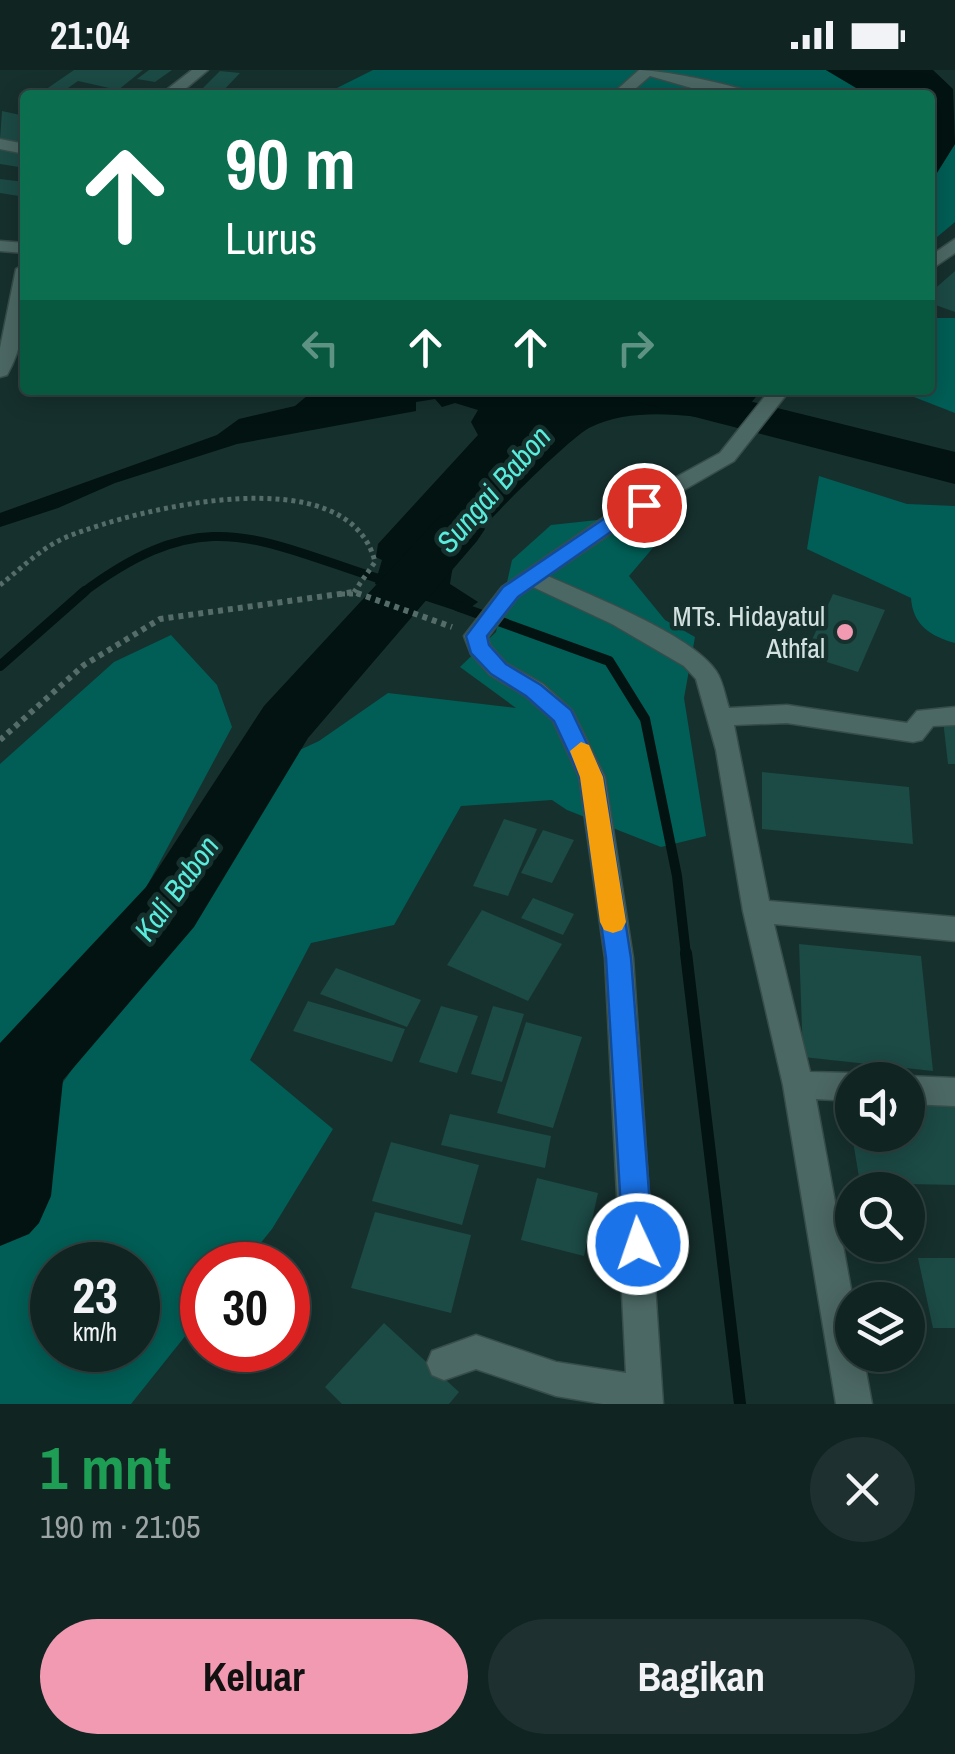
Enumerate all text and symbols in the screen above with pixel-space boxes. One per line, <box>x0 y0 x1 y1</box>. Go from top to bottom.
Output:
text: 21:04 <box>50 10 130 61</box>
text: 90 m <box>225 117 356 211</box>
icon: ahead <box>60 130 190 260</box>
text: Lurus <box>225 207 317 268</box>
icon: left <box>293 320 348 375</box>
icon: ahead <box>398 320 453 375</box>
icon: ahead <box>503 320 558 375</box>
icon: right <box>608 320 663 375</box>
water label: Sungai Babon <box>427 417 559 561</box>
pin <box>602 463 687 548</box>
icon: arrive <box>617 478 672 533</box>
place label: MTs. Hidayatul Athfal <box>673 597 825 667</box>
marker: MTs. Hidayatul Athfal <box>834 621 856 643</box>
water label: Kali Babon <box>124 828 228 948</box>
map controls <box>835 1062 925 1372</box>
button: sound <box>835 1062 925 1152</box>
button: search <box>835 1172 925 1262</box>
position arrow <box>586 1192 690 1296</box>
speed limit sign: 30 <box>180 1242 310 1372</box>
text: 23 <box>72 1261 118 1329</box>
button: layers <box>835 1282 925 1372</box>
text: km/h <box>73 1315 117 1349</box>
text: 1 mnt <box>40 1427 171 1508</box>
button: close <box>810 1437 915 1542</box>
text: 190 m · 21:05 <box>40 1505 200 1548</box>
button: Keluar <box>40 1619 468 1734</box>
button: Bagikan <box>488 1619 915 1734</box>

